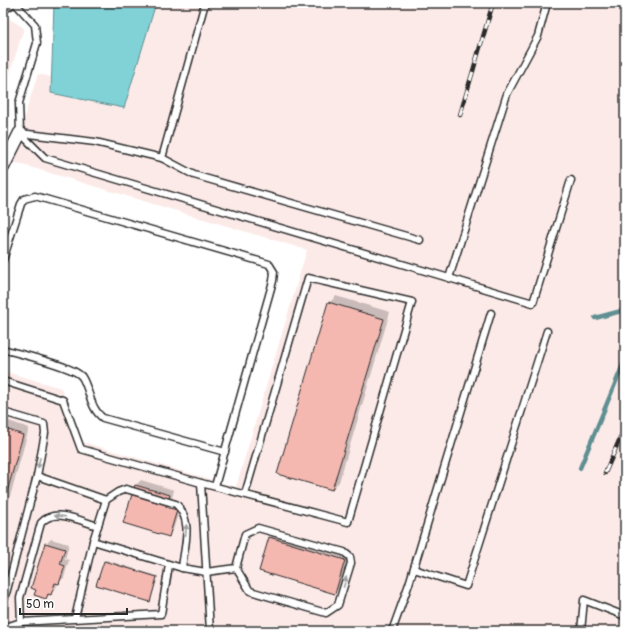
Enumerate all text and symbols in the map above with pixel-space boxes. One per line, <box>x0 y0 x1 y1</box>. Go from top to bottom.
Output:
one-way arrow <box>36 457 42 469</box>
one-way arrow <box>54 513 66 519</box>
one-way arrow <box>183 523 189 536</box>
one-way arrow <box>342 575 348 587</box>
scale bar <box>20 590 127 616</box>
text: 50 m <box>26 597 54 612</box>

